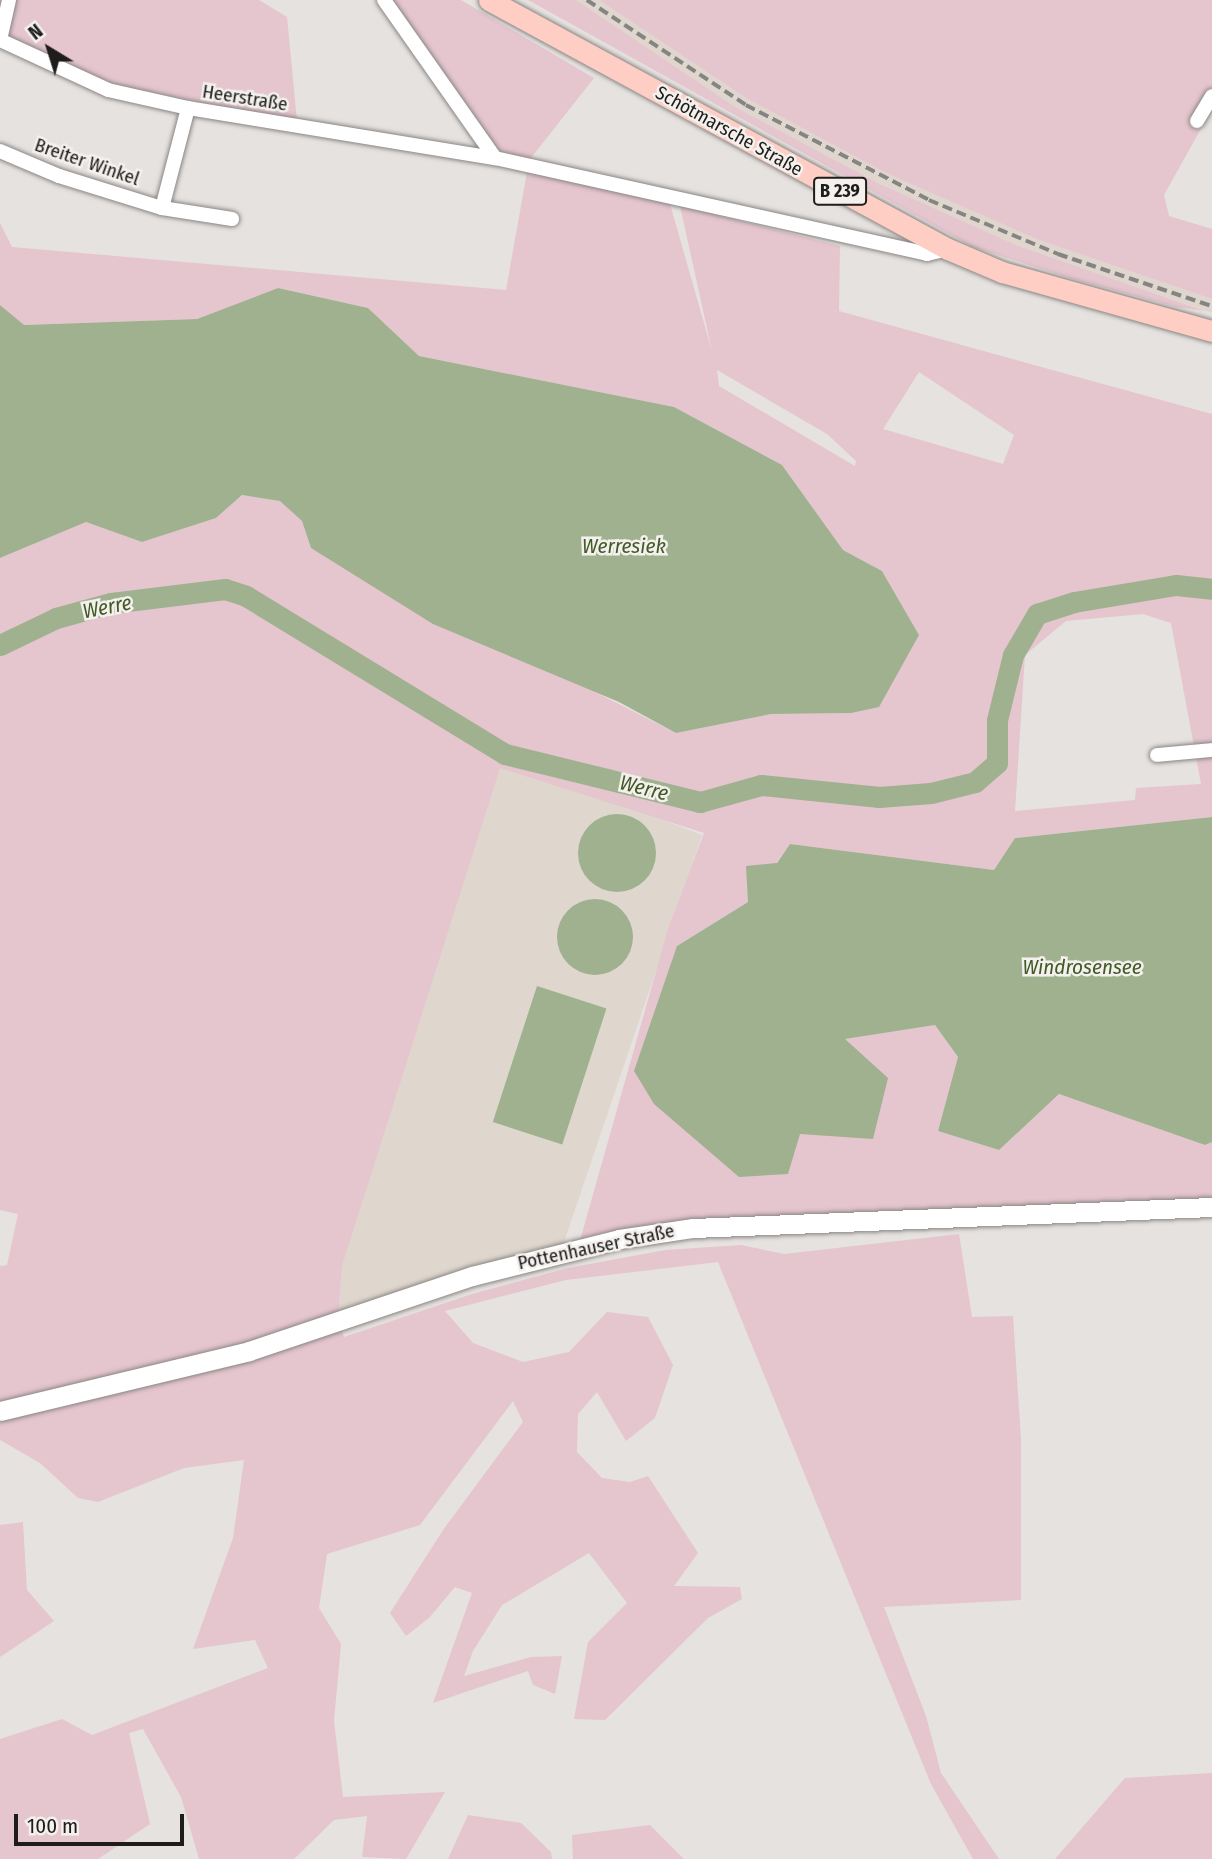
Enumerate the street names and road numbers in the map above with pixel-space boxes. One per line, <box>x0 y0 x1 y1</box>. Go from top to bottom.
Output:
street label: Heerstraße <box>201 80 289 116</box>
street label: Schötmarsche Straße <box>651 81 807 181</box>
street label: Breiter Winkel <box>32 133 142 191</box>
road number: B 239 <box>812 176 868 206</box>
street label: Pottenhauser Straße <box>516 1219 676 1275</box>

